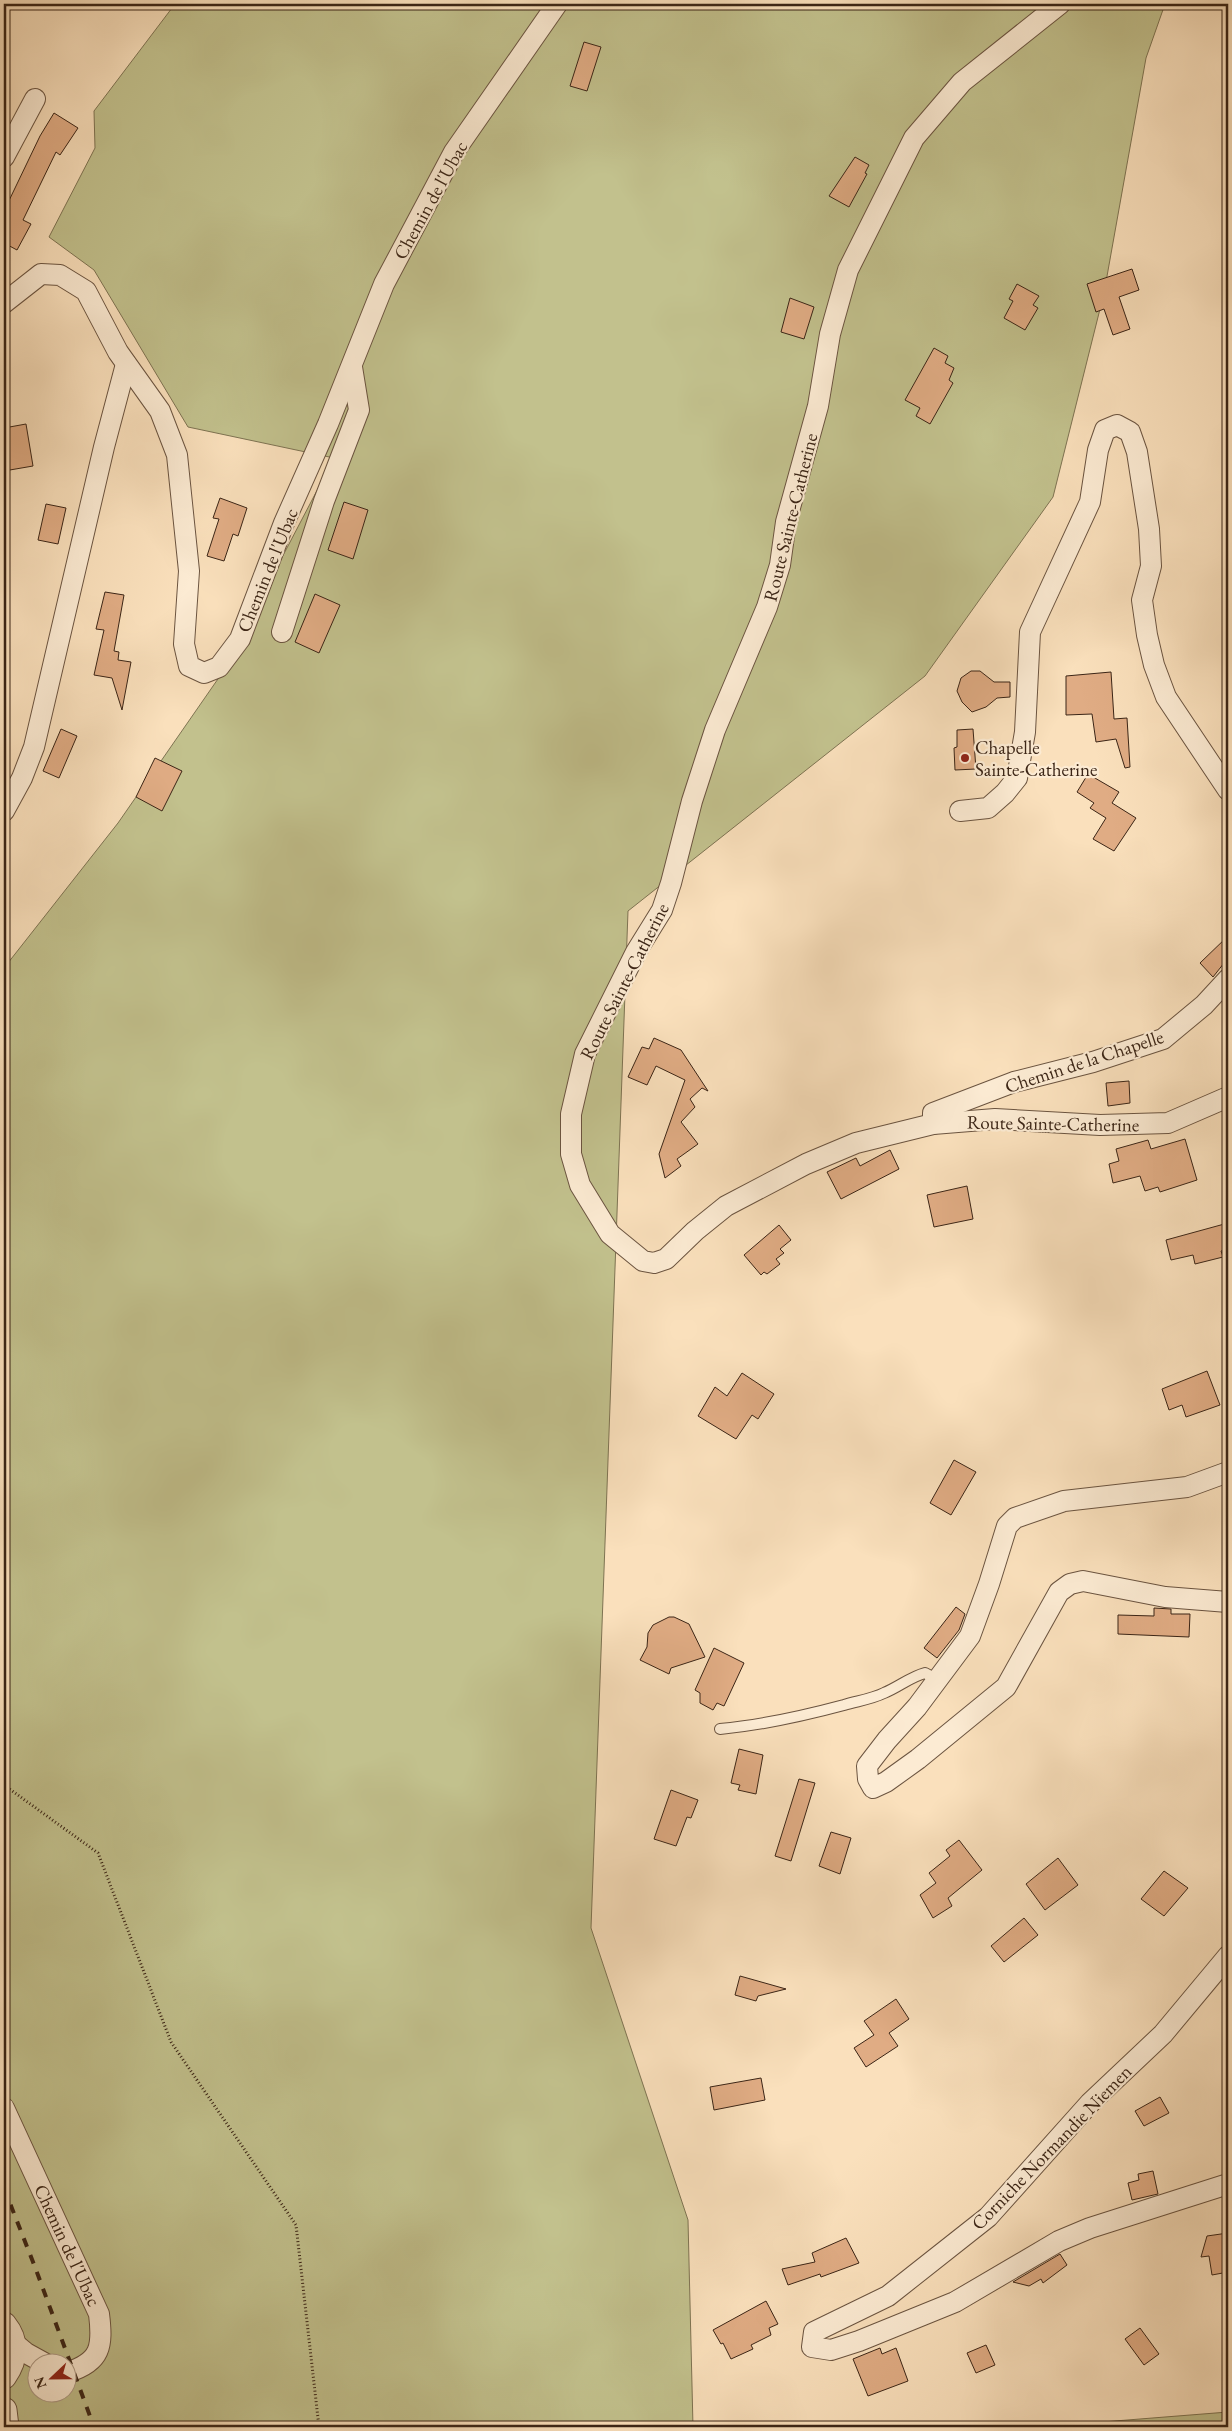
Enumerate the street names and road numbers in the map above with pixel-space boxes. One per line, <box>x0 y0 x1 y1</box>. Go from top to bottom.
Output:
street label: Chemin de l'Ubac <box>388 136 473 264</box>
street label: Route Sainte-Catherine <box>757 430 823 604</box>
street label: Chemin de l'Ubac <box>231 504 304 636</box>
street label: Route Sainte-Catherine <box>574 899 675 1064</box>
street label: Chemin de la Chapelle <box>1002 1024 1167 1099</box>
street label: Route Sainte-Catherine <box>967 1109 1139 1138</box>
street label: Corniche Normandie Niemen <box>966 2059 1137 2235</box>
street label: Chemin de l'Ubac <box>28 2180 107 2310</box>

